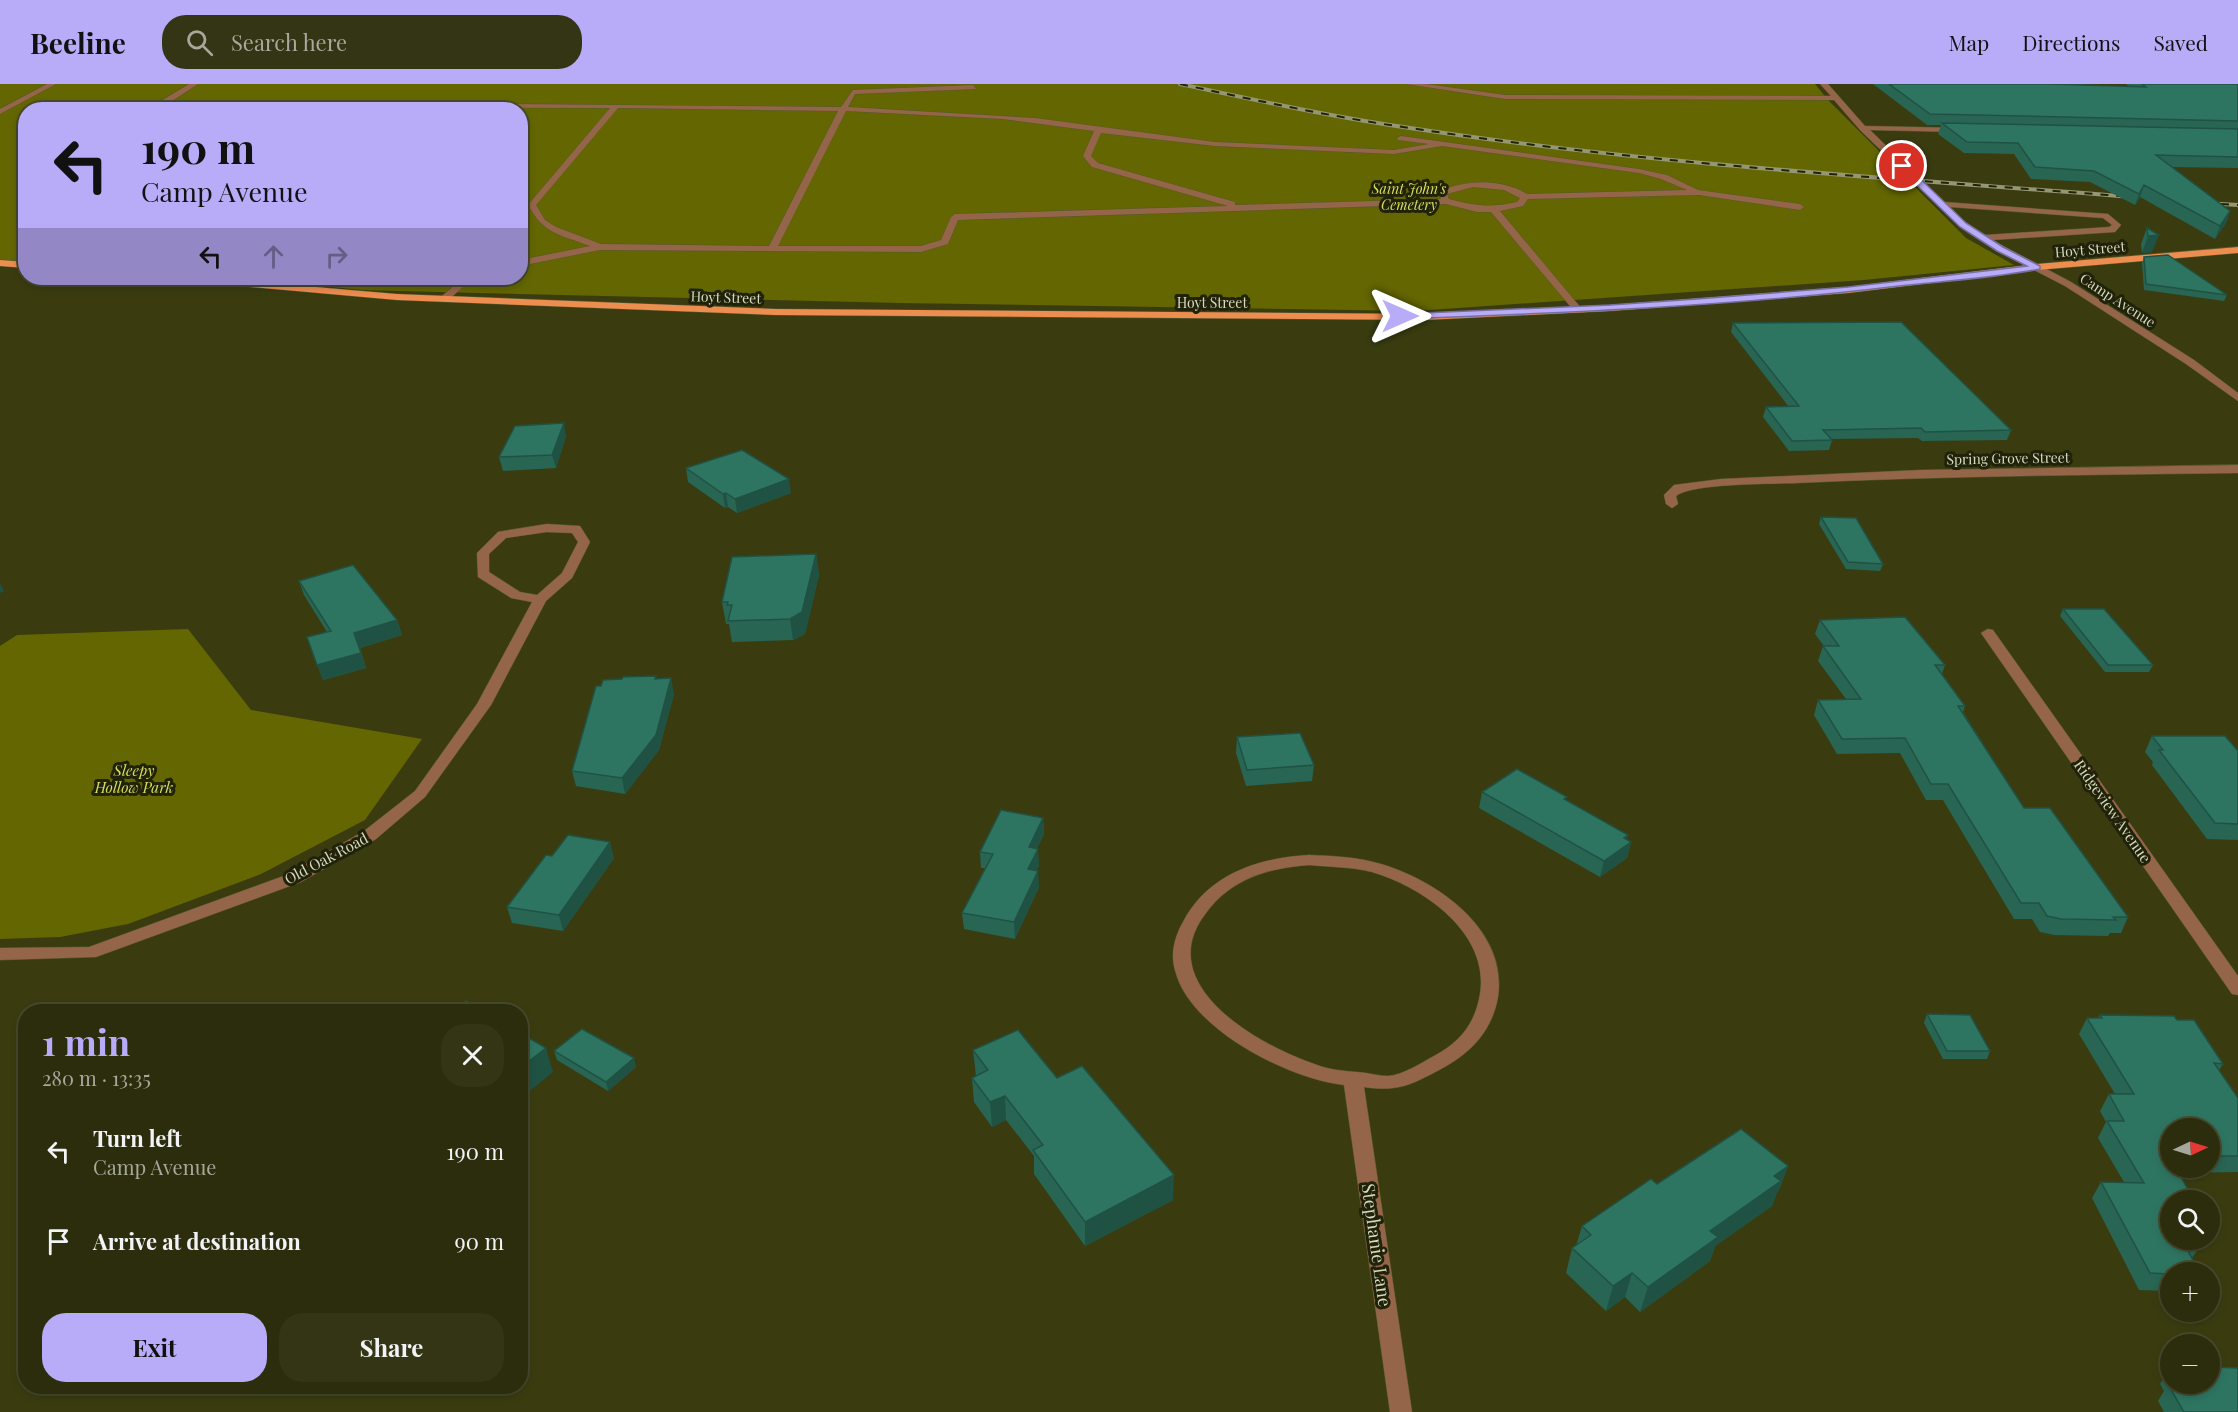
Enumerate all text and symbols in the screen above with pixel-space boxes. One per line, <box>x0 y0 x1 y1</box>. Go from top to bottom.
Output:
search box <box>162 15 582 69</box>
text: Beeline <box>30 24 126 61</box>
icon: search <box>183 26 216 59</box>
text: Search here <box>231 27 347 57</box>
text: Map <box>1948 28 1989 56</box>
text: Directions <box>2022 28 2120 56</box>
text: Saved <box>2153 28 2208 56</box>
text: 190 m <box>141 119 255 175</box>
icon: left <box>42 126 120 204</box>
pin <box>1876 140 1927 191</box>
icon: arrive <box>1885 149 1918 182</box>
text: Camp Avenue <box>141 173 308 209</box>
park label: Saint John's Cemetery <box>1371 179 1447 214</box>
street label: Hoyt Street <box>2054 236 2127 262</box>
icon: left <box>194 240 227 273</box>
icon: ahead <box>257 240 290 273</box>
icon: right <box>320 240 353 273</box>
street label: Camp Avenue <box>2077 269 2159 331</box>
position arrow <box>1368 284 1432 348</box>
street label: Hoyt Street <box>690 286 763 308</box>
street label: Hoyt Street <box>1177 293 1248 312</box>
street label: Spring Grove Street <box>1946 447 2071 469</box>
street label: Ridgeview Avenue <box>2070 756 2156 866</box>
park label: Sleepy Hollow Park <box>94 760 174 797</box>
street label: Old Oak Road <box>281 827 372 888</box>
text: 1 min <box>42 1017 130 1065</box>
button: close <box>441 1024 504 1087</box>
text: 280 m · 13:35 <box>42 1064 151 1091</box>
north arrow <box>2160 1118 2220 1178</box>
map controls <box>2160 1118 2220 1394</box>
text: Turn left <box>93 1123 182 1153</box>
icon: left <box>42 1135 75 1168</box>
text: 190 m <box>446 1136 504 1166</box>
text: Camp Avenue <box>93 1153 216 1180</box>
street label: Stephanie Lane <box>1356 1182 1398 1308</box>
button: search <box>2160 1190 2220 1250</box>
icon: arrive <box>42 1225 75 1258</box>
text: Arrive at destination <box>93 1226 301 1256</box>
text: 90 m <box>455 1226 504 1256</box>
button: + <box>2160 1262 2220 1322</box>
button: Exit <box>42 1313 267 1382</box>
button: Share <box>279 1313 504 1382</box>
button: − <box>2160 1334 2220 1394</box>

